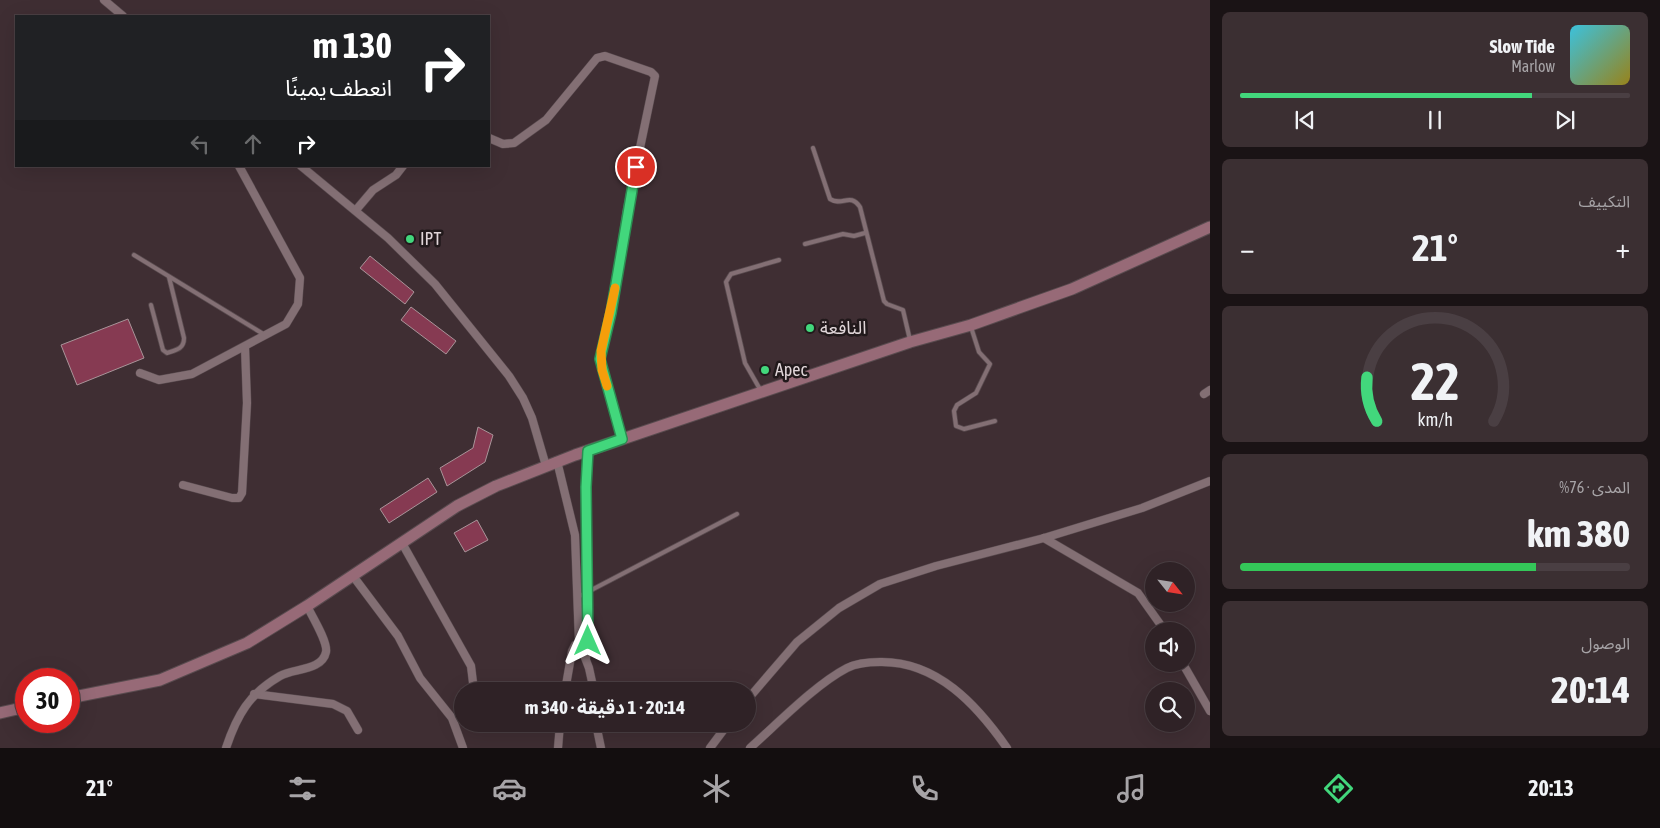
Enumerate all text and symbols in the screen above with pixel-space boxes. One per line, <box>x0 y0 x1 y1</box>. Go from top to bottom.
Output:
text: 130 m <box>313 25 392 65</box>
icon: right <box>410 35 475 100</box>
text: Slow Tide <box>1490 35 1555 57</box>
text: Marlow <box>1511 57 1555 75</box>
text: انعطف يمينًا <box>285 75 392 101</box>
icon: previous <box>1291 106 1319 134</box>
icon: pause <box>1421 106 1449 134</box>
icon: next <box>1551 106 1579 134</box>
icon: left <box>186 130 214 158</box>
icon: ahead <box>239 130 267 158</box>
icon: right <box>292 130 320 158</box>
pin <box>615 146 657 188</box>
icon: arrive <box>622 153 650 181</box>
text: التكييف <box>1578 192 1630 210</box>
text: 21° <box>1412 226 1458 269</box>
place label: IPT <box>420 228 441 249</box>
text: − <box>1240 232 1255 264</box>
text: + <box>1615 232 1630 264</box>
marker: IPT <box>404 233 416 245</box>
place label: النافعة <box>820 317 867 338</box>
marker: النافعة <box>804 322 816 334</box>
text: 22 <box>1411 351 1459 411</box>
place label: Apec <box>775 359 807 380</box>
marker: Apec <box>759 364 771 376</box>
text: km/h <box>1417 409 1453 430</box>
text: المدى · 76% <box>1559 478 1630 496</box>
text: 380 km <box>1527 512 1630 555</box>
north arrow <box>1145 562 1195 612</box>
map controls <box>1145 562 1195 732</box>
position arrow <box>561 614 613 666</box>
button: sound <box>1145 622 1195 672</box>
text: الوصول <box>1581 634 1630 652</box>
speed limit sign: 30 <box>15 668 80 733</box>
text: 20:14 <box>1551 668 1630 711</box>
button: search <box>1145 682 1195 732</box>
text: 20:14 · 1 دقيقة · 340 m <box>525 696 685 718</box>
icon: filters <box>285 771 320 806</box>
icon: car <box>492 771 527 806</box>
icon: climate <box>699 771 734 806</box>
icon: phone <box>907 771 942 806</box>
icon: music <box>1114 771 1149 806</box>
icon: directions <box>1321 771 1356 806</box>
text: 21° <box>86 775 113 801</box>
text: 20:13 <box>1528 775 1574 801</box>

